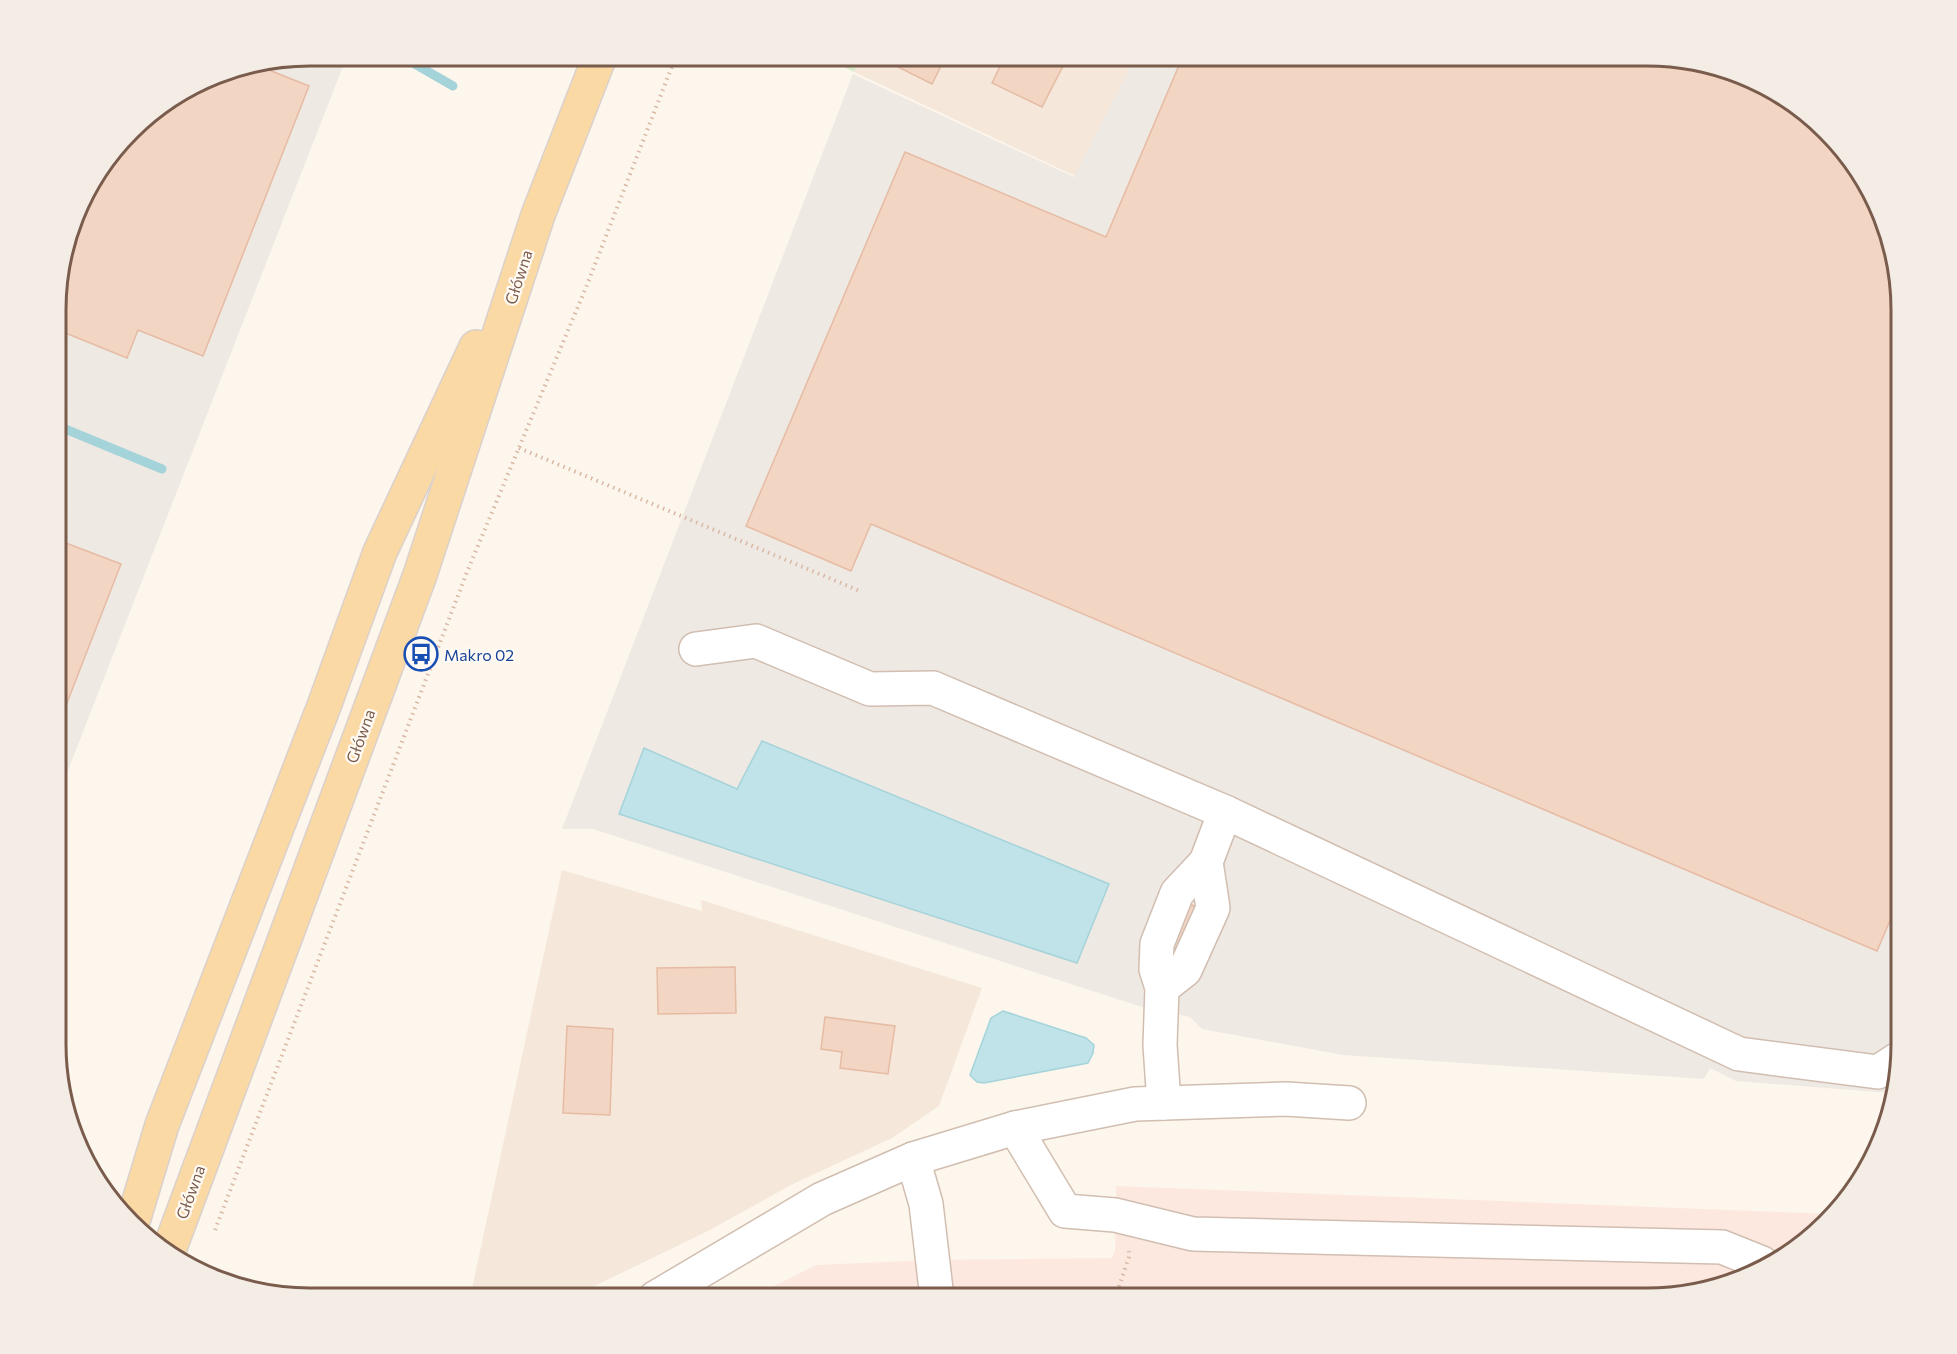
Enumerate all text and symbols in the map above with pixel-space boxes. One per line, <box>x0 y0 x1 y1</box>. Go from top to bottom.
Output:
street label: Główna <box>500 247 536 307</box>
bus stop icon: Makro 02 <box>403 636 439 672</box>
place label: Makro 02 <box>444 645 514 664</box>
street label: Główna <box>341 706 379 766</box>
street label: Główna <box>171 1162 209 1222</box>

